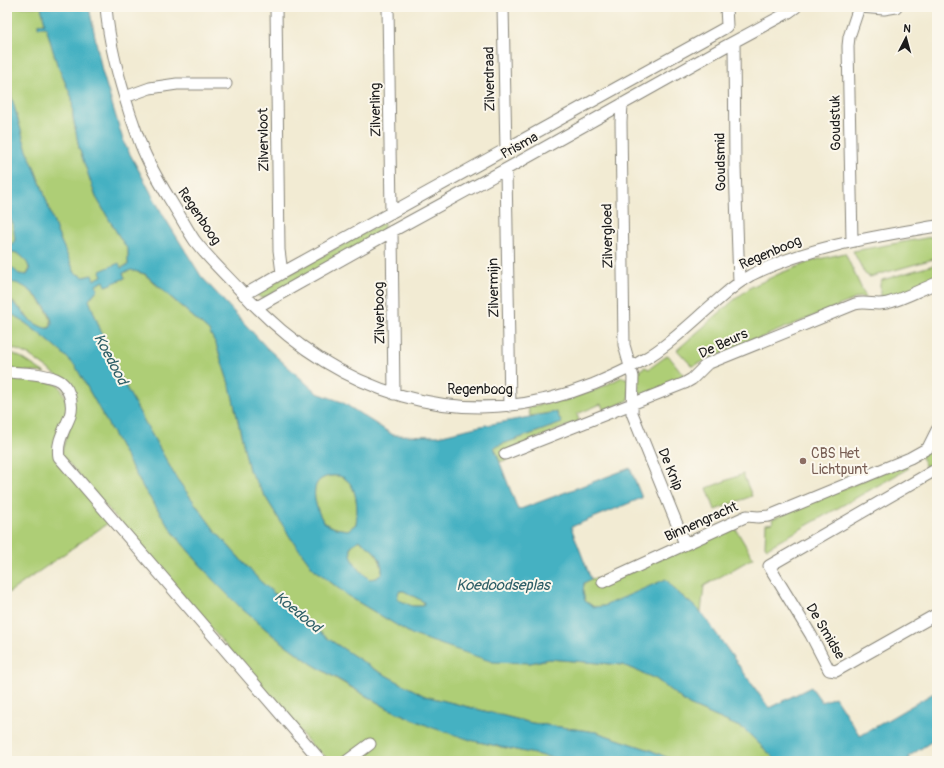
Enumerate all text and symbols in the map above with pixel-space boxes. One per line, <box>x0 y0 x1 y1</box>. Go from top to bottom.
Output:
north arrow <box>886 18 926 58</box>
text: N <box>903 22 912 35</box>
street label: Zilverdraad <box>480 46 499 112</box>
street label: Zilverling <box>367 83 384 137</box>
street label: Goudstuk <box>827 95 844 151</box>
street label: Zilvervloot <box>254 108 273 172</box>
street label: Prisma <box>498 128 541 163</box>
street label: Goudsmid <box>711 132 730 192</box>
street label: Regenboog <box>174 184 225 248</box>
street label: Zilvergloed <box>598 203 617 269</box>
street label: Regenboog <box>737 232 804 273</box>
street label: Zilvermijn <box>484 258 503 318</box>
street label: Zilverboog <box>370 282 389 344</box>
street label: De Beurs <box>696 324 751 362</box>
water label: Koedood <box>89 330 133 389</box>
street label: Regenboog <box>447 381 513 398</box>
place label: CBS Het Lichtpunt <box>811 445 868 478</box>
street label: De Knip <box>654 446 687 493</box>
marker: CBS Het Lichtpunt <box>798 456 808 466</box>
street label: Binnengracht <box>662 498 741 545</box>
water label: Koedoodseplas <box>456 576 552 595</box>
water label: Koedood <box>270 588 326 638</box>
street label: De Smidse <box>802 600 849 662</box>

